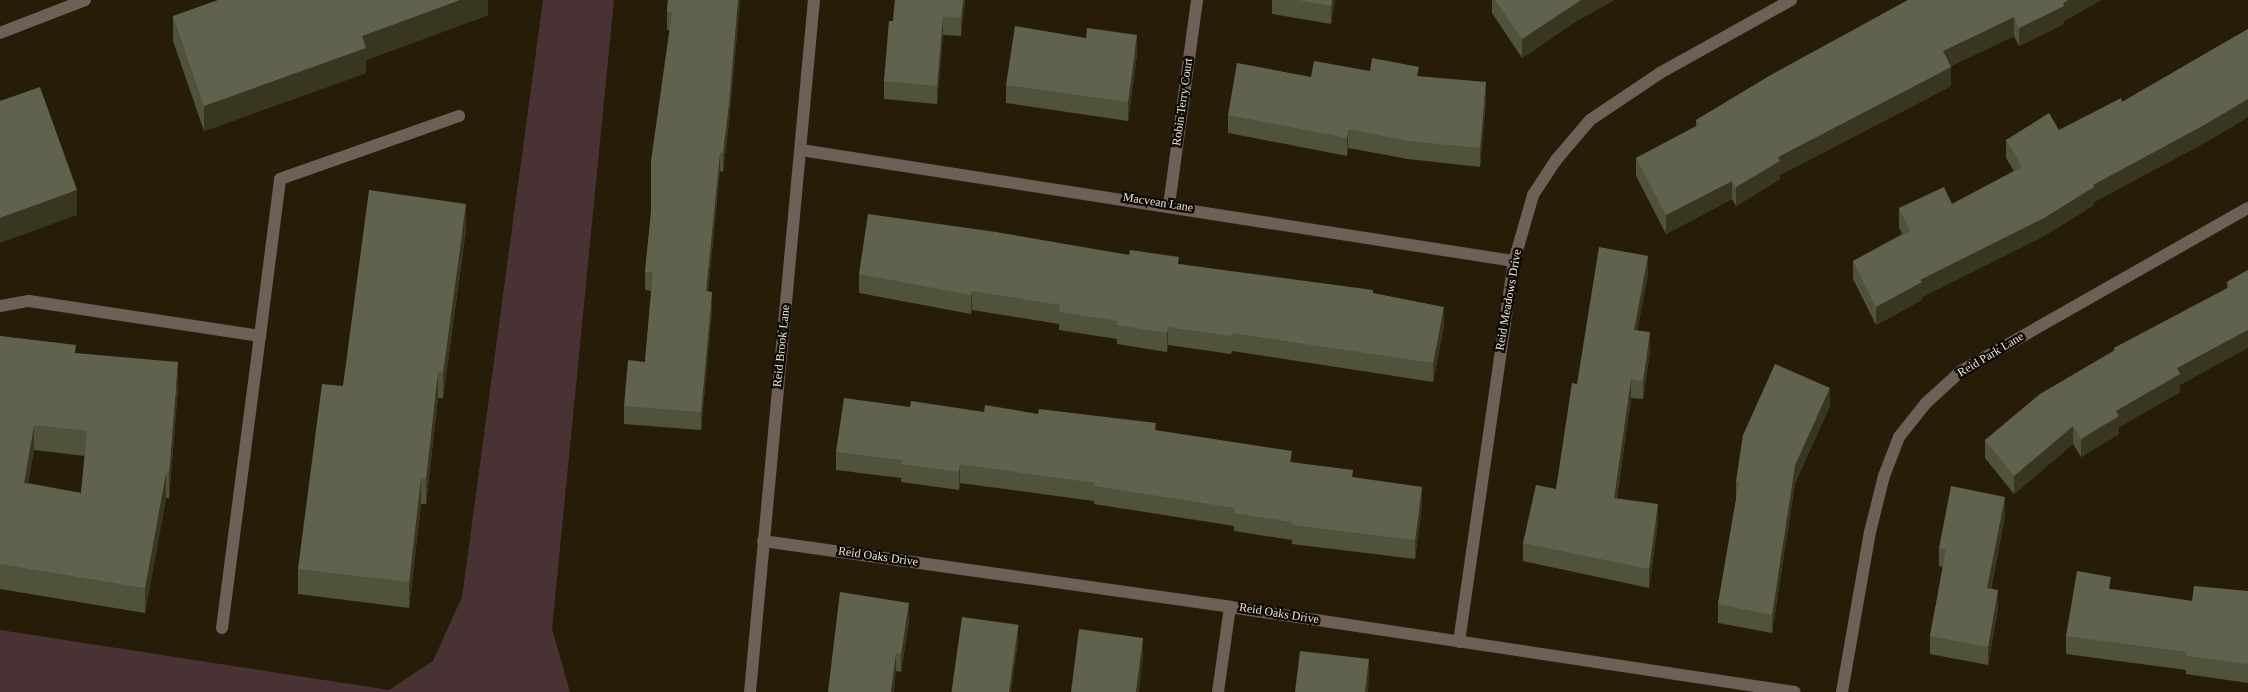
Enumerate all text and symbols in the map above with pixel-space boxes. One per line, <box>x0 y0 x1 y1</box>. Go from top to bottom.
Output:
street label: Robin Terry Court <box>1170 57 1196 147</box>
street label: Macvean Lane <box>1122 190 1194 216</box>
street label: Reid Meadows Drive <box>1493 248 1525 352</box>
street label: Reid Brook Lane <box>771 304 793 388</box>
street label: Reid Park Lane <box>1955 330 2027 380</box>
street label: Reid Oaks Drive <box>837 544 919 570</box>
street label: Reid Oaks Drive <box>1238 601 1320 627</box>

